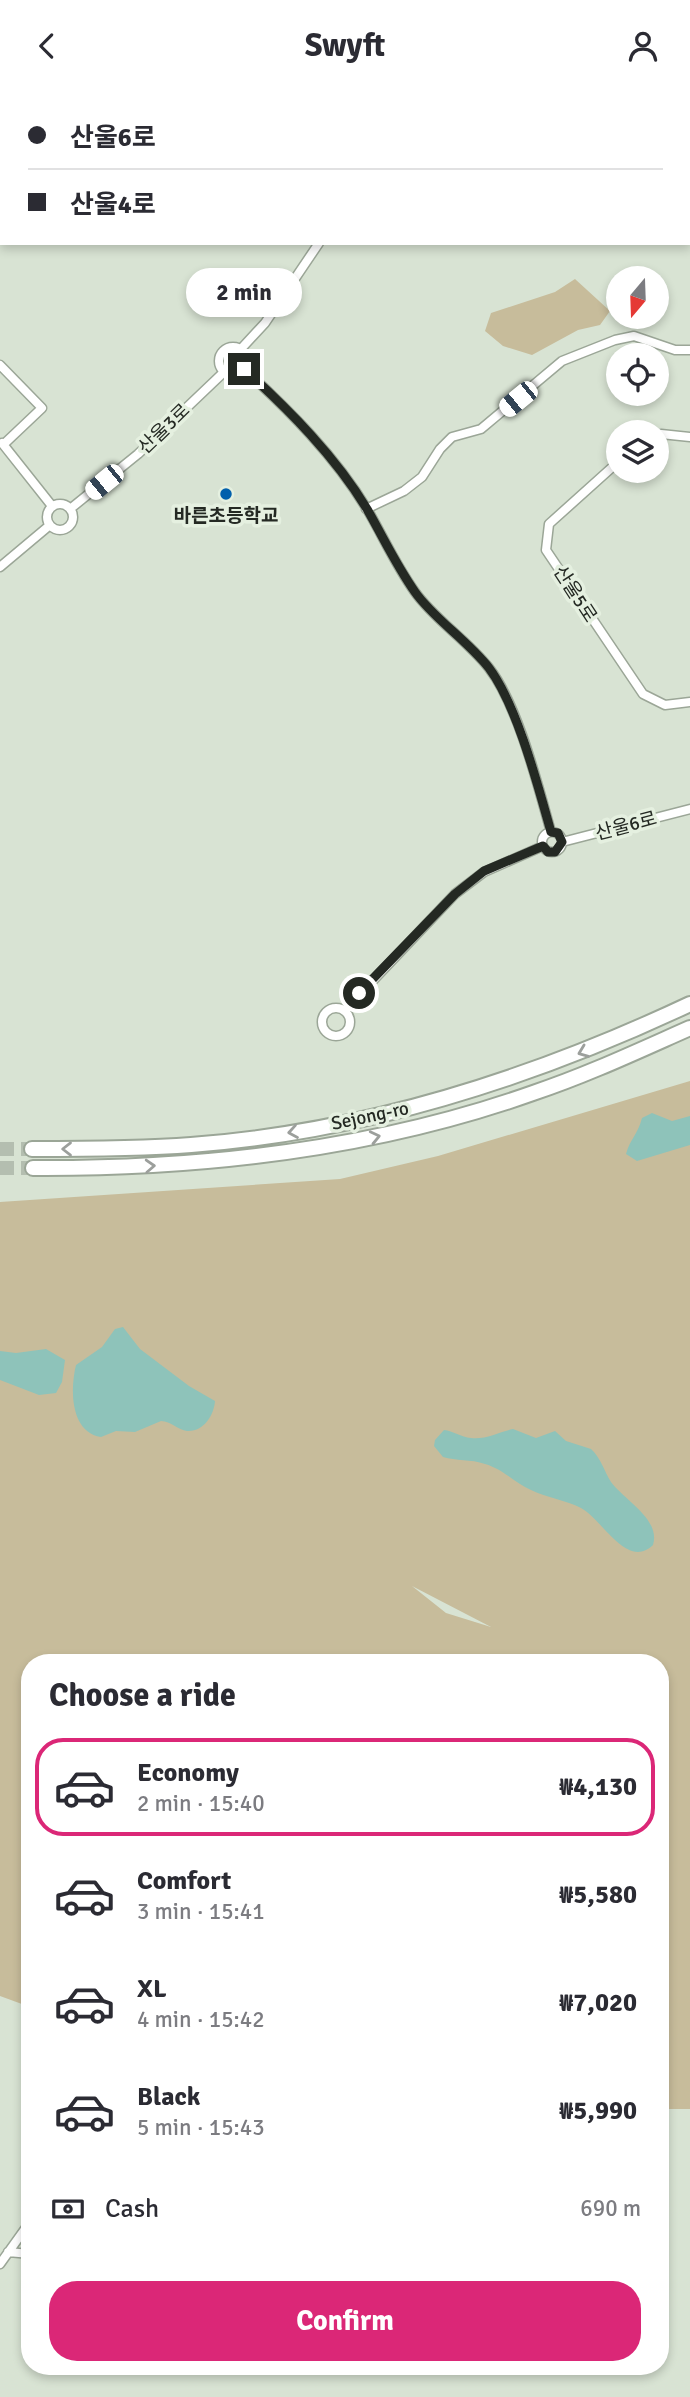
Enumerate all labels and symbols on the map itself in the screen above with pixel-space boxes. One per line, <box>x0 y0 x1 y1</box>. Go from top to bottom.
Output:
north arrow <box>606 266 668 329</box>
callout: 2 min <box>186 267 302 317</box>
route end <box>228 353 260 385</box>
car <box>496 378 541 420</box>
street label: 산울3로 <box>133 399 195 459</box>
car <box>82 461 127 503</box>
marker: 바른초등학교 <box>218 486 234 502</box>
place label: 바른초등학교 <box>174 504 278 528</box>
street label: 산울5로 <box>548 561 602 627</box>
street label: 산울6로 <box>593 806 659 846</box>
route start <box>343 977 375 1009</box>
one-way arrow <box>578 1044 590 1058</box>
street label: Sejong-ro <box>329 1096 411 1136</box>
one-way arrow <box>287 1123 299 1138</box>
one-way arrow <box>369 1130 381 1145</box>
one-way arrow <box>61 1141 72 1157</box>
one-way arrow <box>145 1159 156 1174</box>

